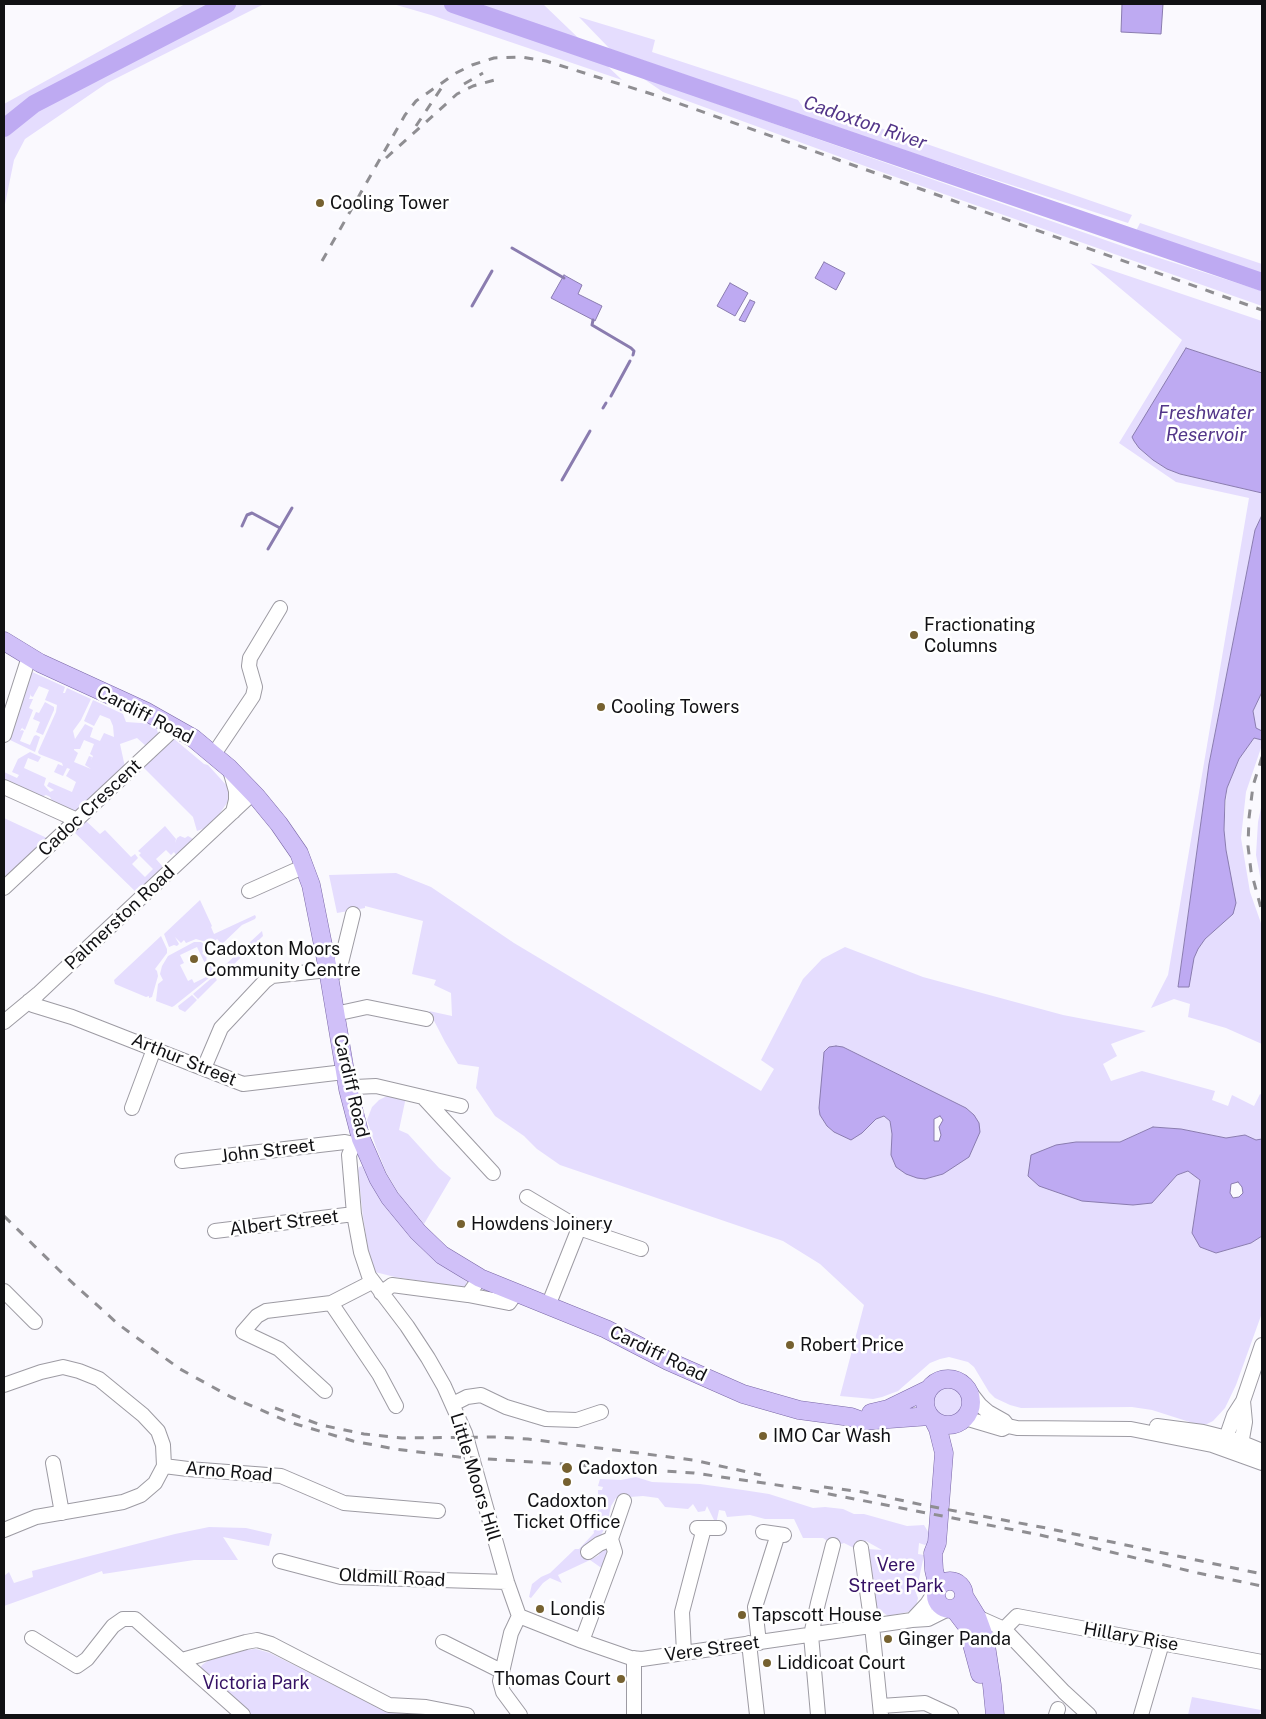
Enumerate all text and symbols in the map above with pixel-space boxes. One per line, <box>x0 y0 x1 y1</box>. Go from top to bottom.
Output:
water label: Cadoxton River <box>800 91 930 155</box>
place label: Cooling Tower <box>330 192 449 214</box>
marker: Cooling Tower <box>314 197 326 209</box>
water label: Freshwater Reservoir <box>1158 402 1254 446</box>
place label: Fractionating Columns <box>924 614 1035 656</box>
marker: Fractionating Columns <box>908 629 920 641</box>
street label: Cardiff Road <box>93 681 197 749</box>
place label: Cooling Towers <box>611 696 739 718</box>
marker: Cooling Towers <box>595 701 607 713</box>
street label: Cadoc Crescent <box>34 755 146 861</box>
street label: Palmerston Road <box>60 861 180 975</box>
place label: Cadoxton Moors Community Centre <box>204 938 361 981</box>
marker: Cadoxton Moors Community Centre <box>188 953 200 965</box>
street label: Arthur Street <box>128 1029 240 1091</box>
street label: Cardiff Road <box>329 1032 373 1140</box>
street label: John Street <box>220 1134 316 1168</box>
street label: Albert Street <box>228 1206 340 1240</box>
place label: Howdens Joinery <box>471 1213 613 1235</box>
marker: Howdens Joinery <box>455 1218 467 1230</box>
street label: Cardiff Road <box>606 1321 710 1387</box>
place label: Robert Price <box>800 1334 904 1356</box>
marker: Robert Price <box>784 1339 796 1351</box>
street label: Little Moors Hill <box>445 1410 505 1544</box>
place label: IMO Car Wash <box>773 1425 891 1447</box>
marker: IMO Car Wash <box>757 1430 769 1442</box>
street label: Arno Road <box>185 1457 273 1487</box>
place label: Cadoxton <box>578 1457 658 1479</box>
marker: Cadoxton <box>560 1461 574 1475</box>
marker: Cadoxton Ticket Office <box>561 1476 573 1488</box>
place label: Cadoxton Ticket Office <box>514 1490 620 1532</box>
park label: Vere Street Park <box>848 1554 944 1596</box>
street label: Oldmill Road <box>338 1564 446 1592</box>
place label: Londis <box>550 1598 605 1620</box>
marker: Londis <box>534 1603 546 1615</box>
place label: Tapscott House <box>752 1604 882 1626</box>
marker: Tapscott House <box>736 1609 748 1621</box>
street label: Hillary Rise <box>1082 1618 1180 1656</box>
place label: Ginger Panda <box>898 1628 1011 1650</box>
street label: Vere Street <box>663 1632 761 1666</box>
marker: Ginger Panda <box>882 1633 894 1645</box>
place label: Liddicoat Court <box>777 1652 905 1674</box>
marker: Liddicoat Court <box>761 1657 773 1669</box>
place label: Thomas Court <box>494 1668 611 1690</box>
park label: Victoria Park <box>202 1672 310 1694</box>
marker: Thomas Court <box>615 1673 627 1685</box>

